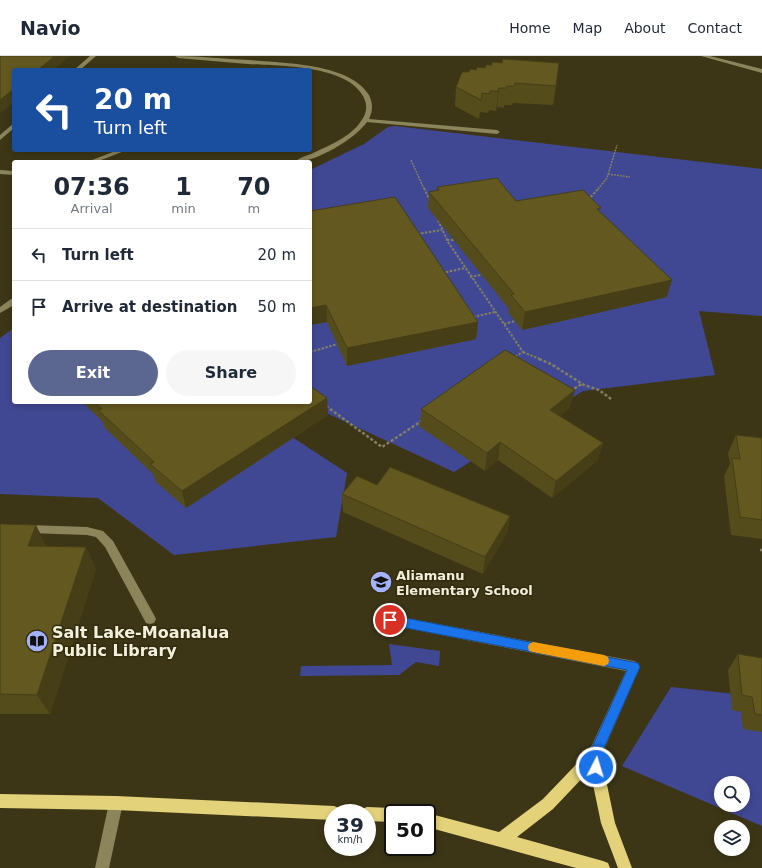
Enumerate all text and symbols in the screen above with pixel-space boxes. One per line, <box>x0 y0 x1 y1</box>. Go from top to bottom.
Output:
text: Navio <box>20 17 81 39</box>
text: Home <box>509 20 551 36</box>
text: Map <box>573 20 602 36</box>
text: About <box>624 20 666 36</box>
text: Contact <box>688 20 742 36</box>
text: 20 m <box>94 83 172 116</box>
icon: left <box>28 84 80 136</box>
text: Turn left <box>94 117 167 138</box>
text: 07:36 <box>53 173 130 201</box>
text: 1 <box>175 173 192 201</box>
text: 70 <box>237 173 271 201</box>
text: Arrival <box>70 201 113 216</box>
text: min <box>171 201 196 216</box>
text: m <box>248 201 260 216</box>
icon: left <box>28 244 50 266</box>
text: Turn left <box>62 246 134 264</box>
text: 20 m <box>258 246 296 264</box>
icon: arrive <box>28 296 50 318</box>
text: Arrive at destination <box>62 298 237 316</box>
text: 50 m <box>258 298 296 316</box>
button: Exit <box>28 350 158 396</box>
button: Share <box>166 350 296 396</box>
place label: Aliamanu Elementary School <box>396 568 533 598</box>
school or university icon: Aliamanu Elementary School <box>368 569 394 595</box>
pin <box>373 603 407 637</box>
icon: arrive <box>379 609 401 631</box>
place label: Salt Lake-Moanalua Public Library <box>52 623 229 660</box>
library icon: Salt Lake-Moanalua Public Library <box>24 628 50 654</box>
position arrow <box>575 746 617 788</box>
map controls <box>714 776 750 856</box>
button: search <box>714 776 750 812</box>
speed limit sign: 50 <box>384 804 436 856</box>
text: 39 <box>336 813 364 837</box>
button: layers <box>714 820 750 856</box>
text: km/h <box>337 834 363 845</box>

